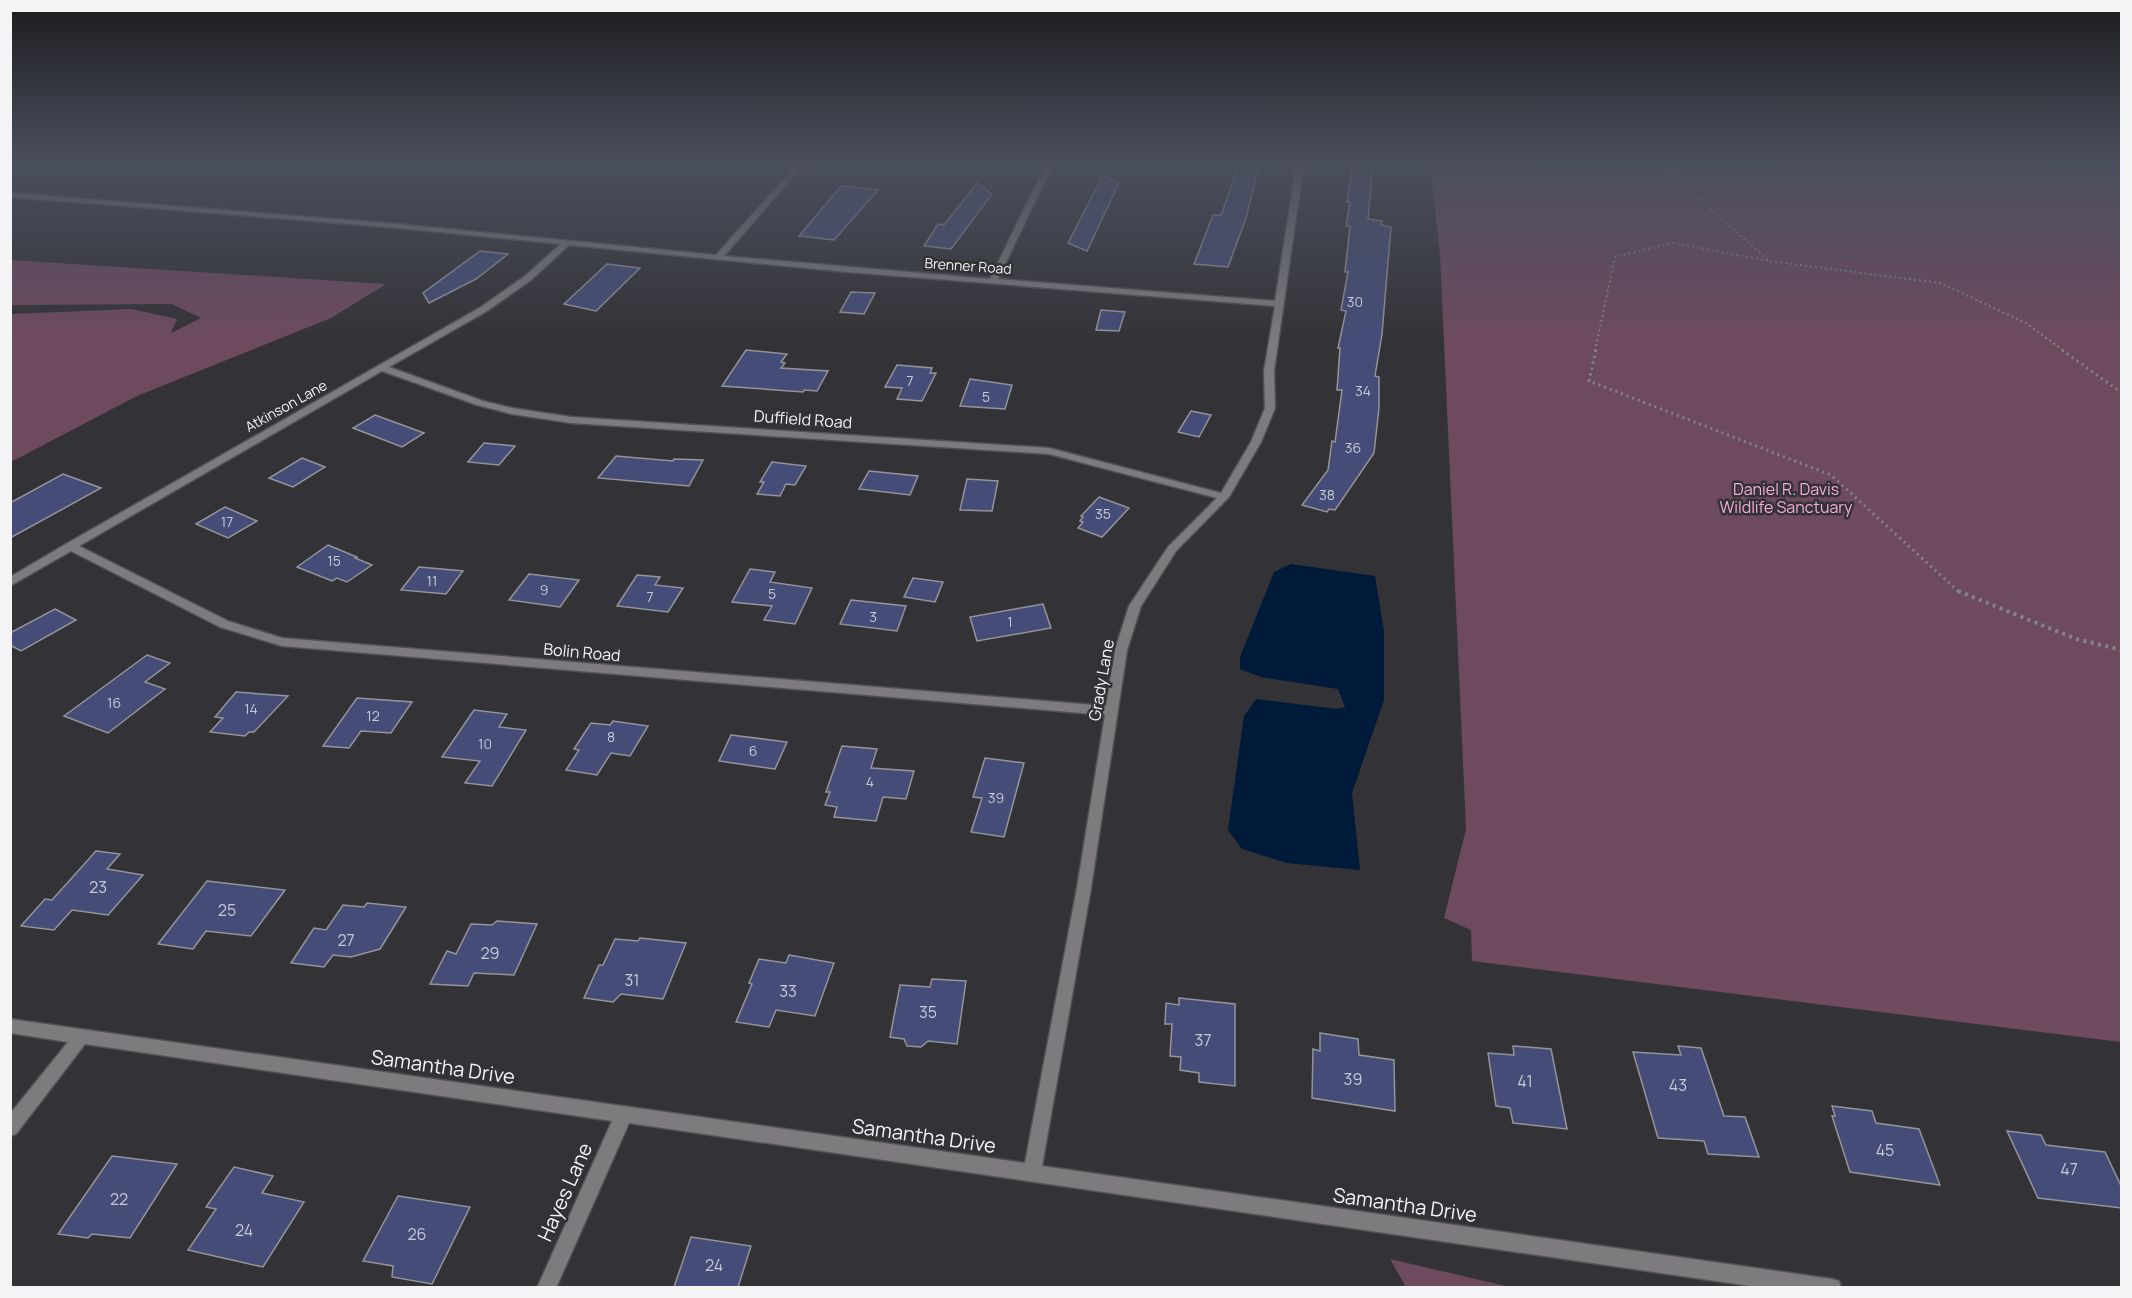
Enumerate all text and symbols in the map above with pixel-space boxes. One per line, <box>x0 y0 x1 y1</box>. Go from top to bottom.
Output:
street label: Brenner Road <box>924 253 1012 278</box>
house number: 30 <box>1347 292 1363 311</box>
house number: 7 <box>906 371 914 390</box>
street label: Atkinson Lane <box>241 375 330 436</box>
house number: 34 <box>1355 381 1371 400</box>
house number: 5 <box>982 387 990 406</box>
street label: Duffield Road <box>753 405 853 433</box>
house number: 36 <box>1345 438 1361 457</box>
park label: Daniel R. Davis Wildlife Sanctuary <box>1720 478 1853 518</box>
house number: 38 <box>1319 485 1335 504</box>
house number: 35 <box>1095 504 1111 523</box>
house number: 17 <box>221 512 233 531</box>
house number: 15 <box>327 551 341 570</box>
house number: 11 <box>427 571 437 590</box>
house number: 9 <box>540 580 548 599</box>
house number: 5 <box>768 584 776 603</box>
house number: 7 <box>646 587 654 606</box>
house number: 3 <box>869 607 877 626</box>
house number: 1 <box>1007 612 1013 631</box>
street label: Grady Lane <box>1083 637 1119 723</box>
street label: Bolin Road <box>543 638 621 666</box>
house number: 16 <box>107 693 121 712</box>
house number: 14 <box>244 699 258 718</box>
house number: 12 <box>366 706 380 725</box>
house number: 8 <box>607 727 615 746</box>
house number: 10 <box>478 734 492 753</box>
house number: 6 <box>749 741 757 760</box>
house number: 4 <box>866 772 874 791</box>
house number: 39 <box>988 788 1004 807</box>
house number: 23 <box>89 876 107 898</box>
house number: 25 <box>218 899 236 921</box>
house number: 27 <box>337 929 355 951</box>
house number: 29 <box>480 942 500 964</box>
house number: 31 <box>624 969 640 991</box>
house number: 33 <box>779 980 797 1002</box>
house number: 35 <box>919 1001 937 1023</box>
house number: 37 <box>1195 1029 1211 1051</box>
street label: Samantha Drive <box>369 1043 517 1090</box>
house number: 39 <box>1344 1068 1362 1090</box>
house number: 41 <box>1517 1070 1533 1092</box>
house number: 43 <box>1669 1074 1687 1096</box>
street label: Samantha Drive <box>850 1112 998 1159</box>
street label: Hayes Lane <box>531 1138 598 1245</box>
house number: 45 <box>1876 1139 1894 1161</box>
house number: 47 <box>2060 1158 2078 1180</box>
street label: Samantha Drive <box>1331 1181 1479 1228</box>
house number: 22 <box>110 1188 128 1210</box>
house number: 24 <box>235 1219 253 1241</box>
house number: 26 <box>407 1223 427 1245</box>
house number: 24 <box>705 1254 723 1276</box>

